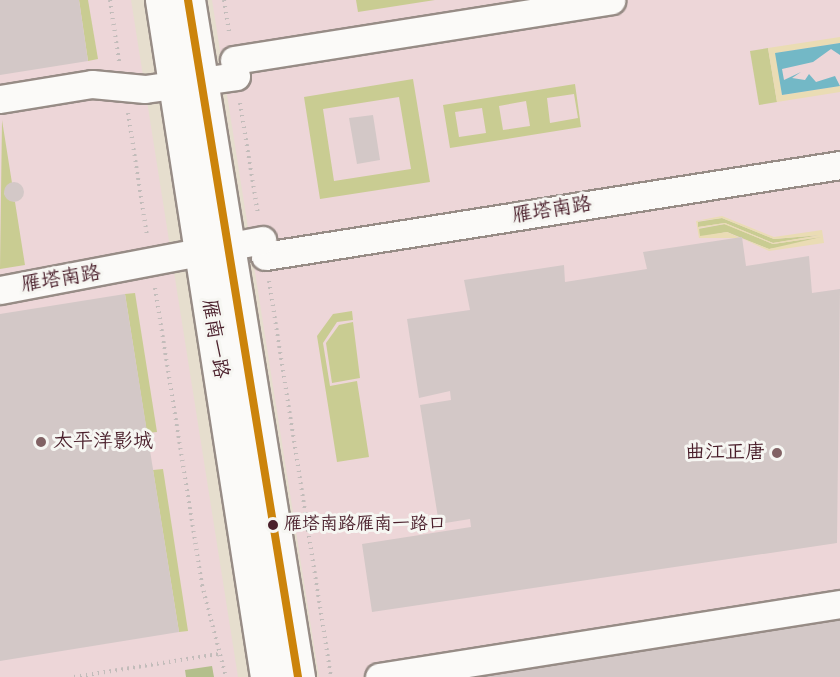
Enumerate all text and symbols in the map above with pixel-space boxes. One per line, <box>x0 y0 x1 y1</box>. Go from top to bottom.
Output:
street label: 雁塔南路 <box>511 193 593 229</box>
street label: 雁塔南路 <box>20 262 102 298</box>
street label: 雁南一路 <box>196 298 232 380</box>
place label: 太平洋影城 <box>53 430 153 454</box>
marker: 太平洋影城 <box>34 435 48 449</box>
place label: 曲江正唐 <box>685 441 765 465</box>
marker: 曲江正唐 <box>770 446 784 460</box>
place label: 雁塔南路雁南一路口 <box>284 514 446 536</box>
marker: 雁塔南路雁南一路口 <box>267 519 279 531</box>

